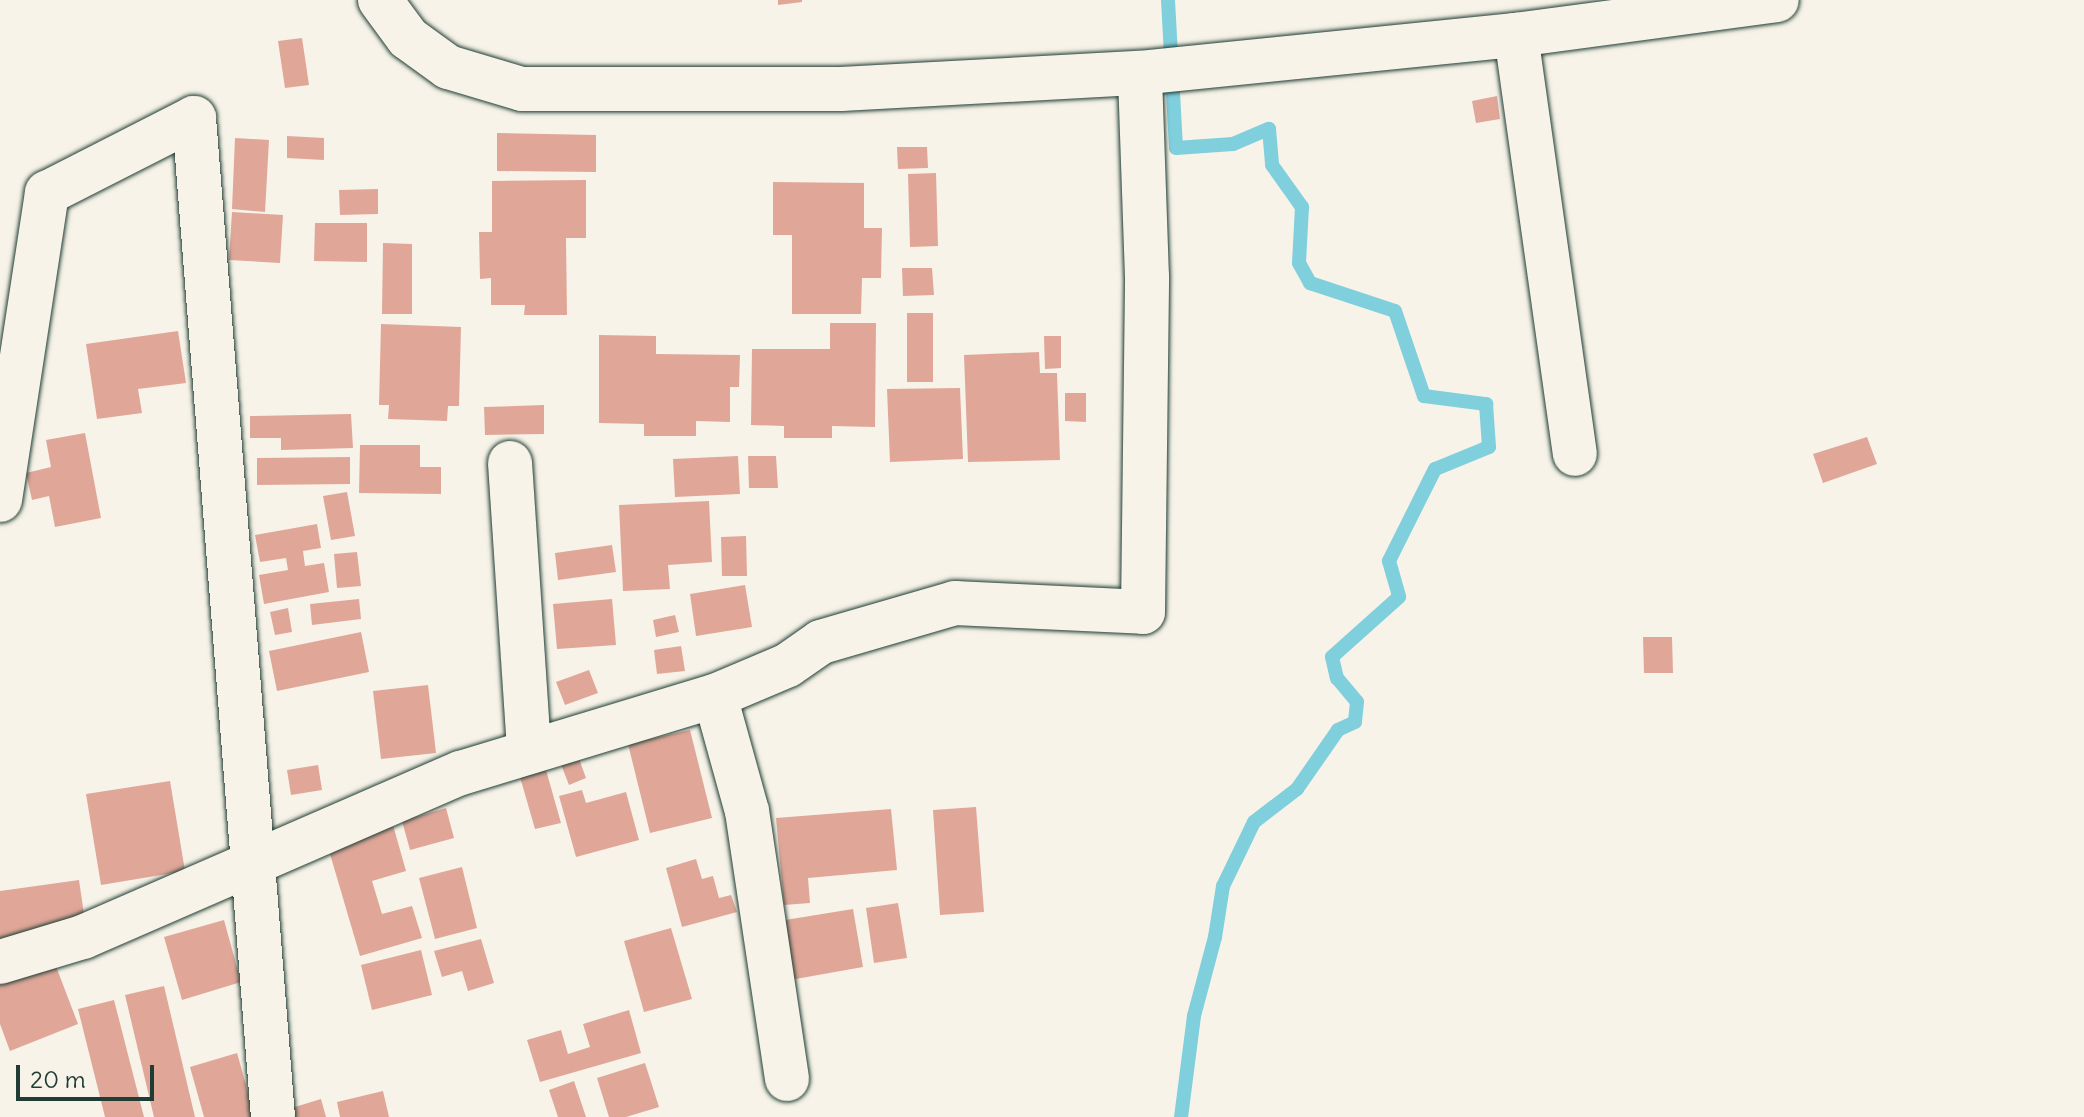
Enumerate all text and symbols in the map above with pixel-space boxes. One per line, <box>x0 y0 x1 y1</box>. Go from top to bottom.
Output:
scale bar <box>20 1049 158 1099</box>
text: 20 m <box>30 1064 86 1094</box>

